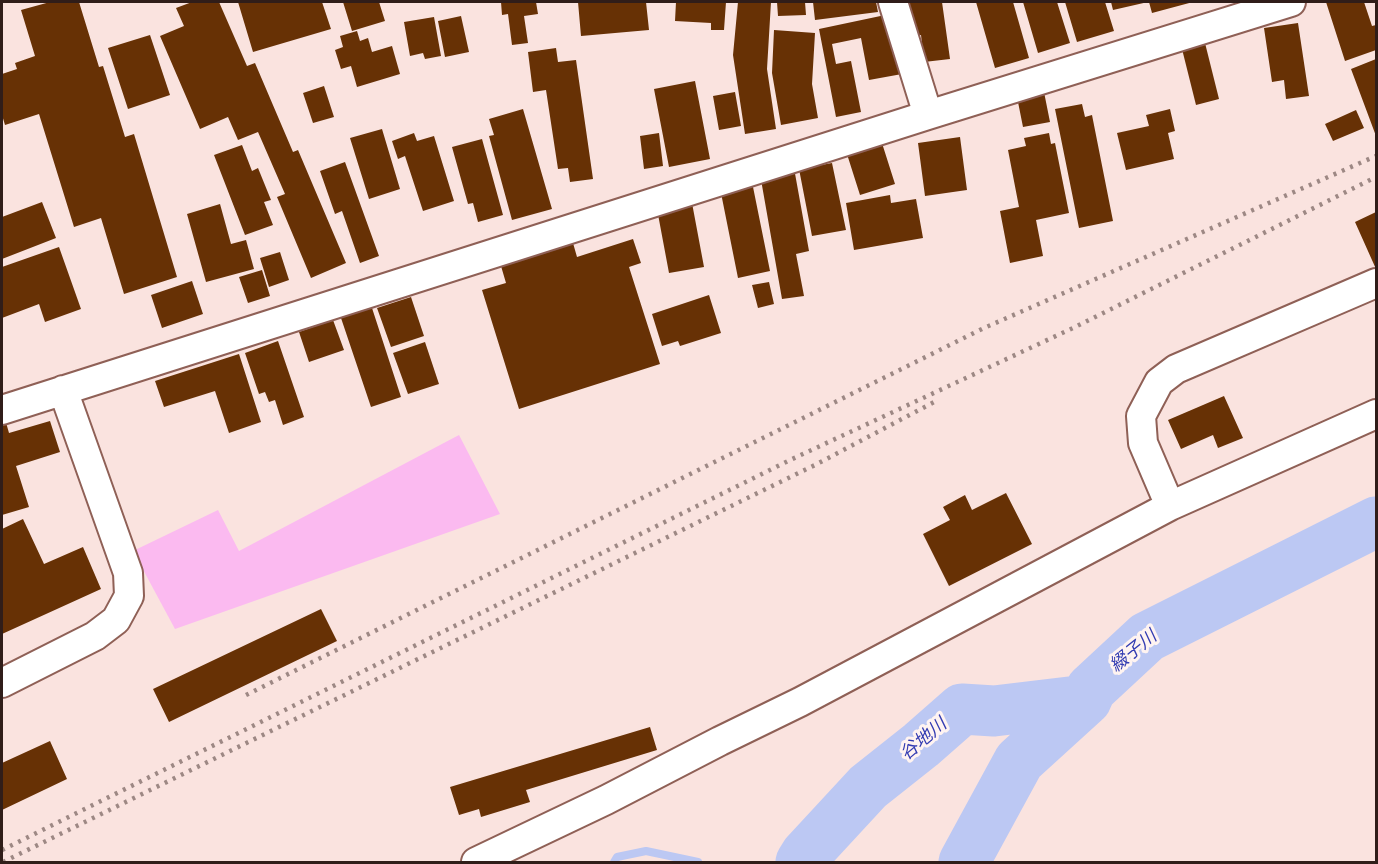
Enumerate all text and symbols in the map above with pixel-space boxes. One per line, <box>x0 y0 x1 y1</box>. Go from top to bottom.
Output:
water label: 綴子川 <box>1106 627 1162 677</box>
water label: 谷地川 <box>896 714 952 766</box>

